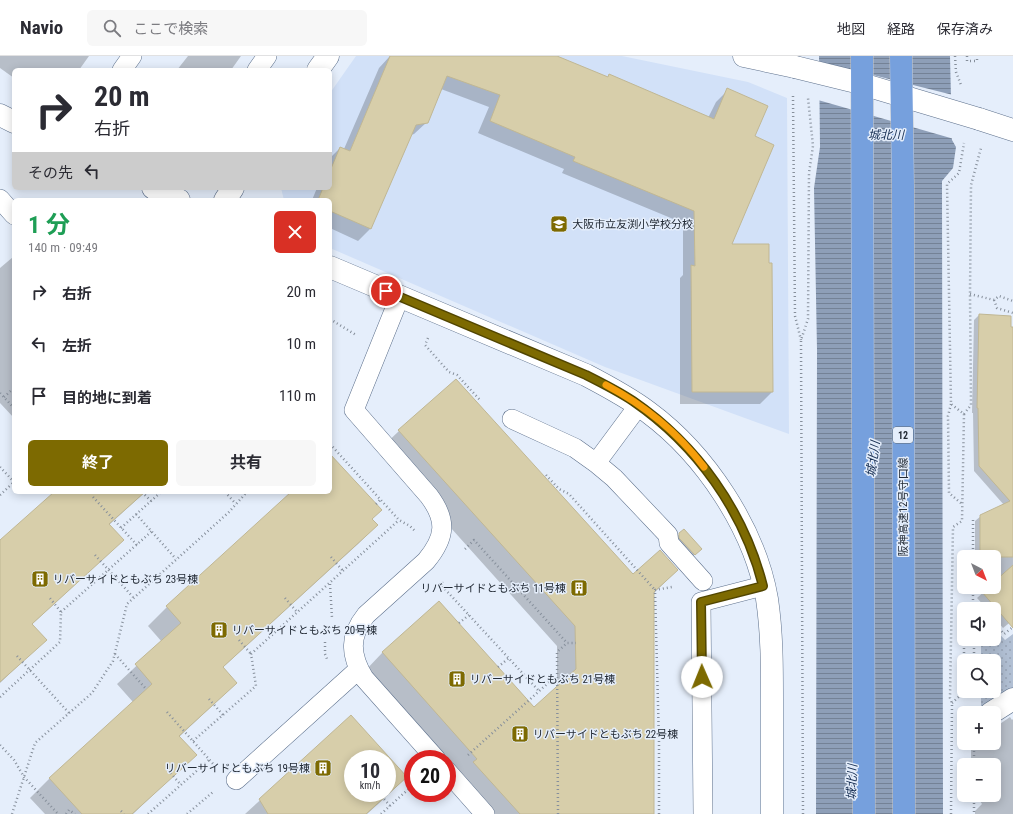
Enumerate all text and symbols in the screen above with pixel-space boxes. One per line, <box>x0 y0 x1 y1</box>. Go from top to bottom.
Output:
search box <box>87 10 367 46</box>
text: Navio <box>20 16 63 39</box>
icon: search <box>101 17 123 39</box>
text: ここで検索 <box>133 20 208 38</box>
text: 地図 <box>837 21 865 37</box>
text: 経路 <box>887 21 915 37</box>
text: 保存済み <box>937 21 993 37</box>
text: 20 m <box>94 80 150 113</box>
icon: right <box>28 84 80 136</box>
text: 右折 <box>94 118 130 139</box>
water label: 城北川 <box>868 128 906 142</box>
icon: left <box>81 160 103 182</box>
text: その先 <box>28 164 73 182</box>
text: 1 分 <box>28 211 70 239</box>
button: close <box>274 211 316 253</box>
school or university icon: 大阪市立友渕小学校分校 <box>549 214 569 234</box>
place label: 大阪市立友渕小学校分校 <box>572 218 693 231</box>
text: 140 m · 09:49 <box>28 240 98 255</box>
pin <box>369 274 403 308</box>
icon: arrive <box>375 280 397 302</box>
icon: right <box>28 281 50 303</box>
text: 20 m <box>286 283 316 301</box>
text: 右折 <box>62 285 92 303</box>
icon: left <box>28 333 50 355</box>
text: 10 m <box>286 335 316 353</box>
text: 左折 <box>62 337 92 355</box>
icon: arrive <box>28 385 50 407</box>
text: 110 m <box>279 387 316 405</box>
text: 目的地に到着 <box>62 389 152 407</box>
road number: 12 <box>893 427 913 443</box>
water label: 城北川 <box>864 438 883 478</box>
button: 終了 <box>28 440 168 486</box>
button: 共有 <box>176 440 316 486</box>
street label: 阪神高速12号守口線 <box>897 458 910 556</box>
north arrow <box>957 550 1001 594</box>
map controls <box>957 550 1001 802</box>
building icon: リバーサイドともぶち 23号棟 <box>30 569 50 589</box>
place label: リバーサイドともぶち 23号棟 <box>53 573 198 586</box>
building icon: リバーサイドともぶち 11号棟 <box>569 578 589 598</box>
place label: リバーサイドともぶち 11号棟 <box>421 582 566 595</box>
button: sound <box>957 602 1001 646</box>
building icon: リバーサイドともぶち 20号棟 <box>209 620 229 640</box>
place label: リバーサイドともぶち 20号棟 <box>232 624 377 637</box>
button: search <box>957 654 1001 698</box>
position arrow <box>681 656 723 698</box>
building icon: リバーサイドともぶち 21号棟 <box>447 669 467 689</box>
place label: リバーサイドともぶち 21号棟 <box>470 673 615 686</box>
button: + <box>957 706 1001 750</box>
building icon: リバーサイドともぶち 22号棟 <box>510 724 530 744</box>
place label: リバーサイドともぶち 22号棟 <box>533 728 678 741</box>
speed limit sign: 20 <box>404 750 456 802</box>
building icon: リバーサイドともぶち 19号棟 <box>313 758 333 778</box>
button: − <box>957 758 1001 802</box>
text: 10 <box>360 759 380 783</box>
place label: リバーサイドともぶち 19号棟 <box>165 762 310 775</box>
water label: 城北川 <box>844 762 860 800</box>
text: km/h <box>360 780 380 791</box>

